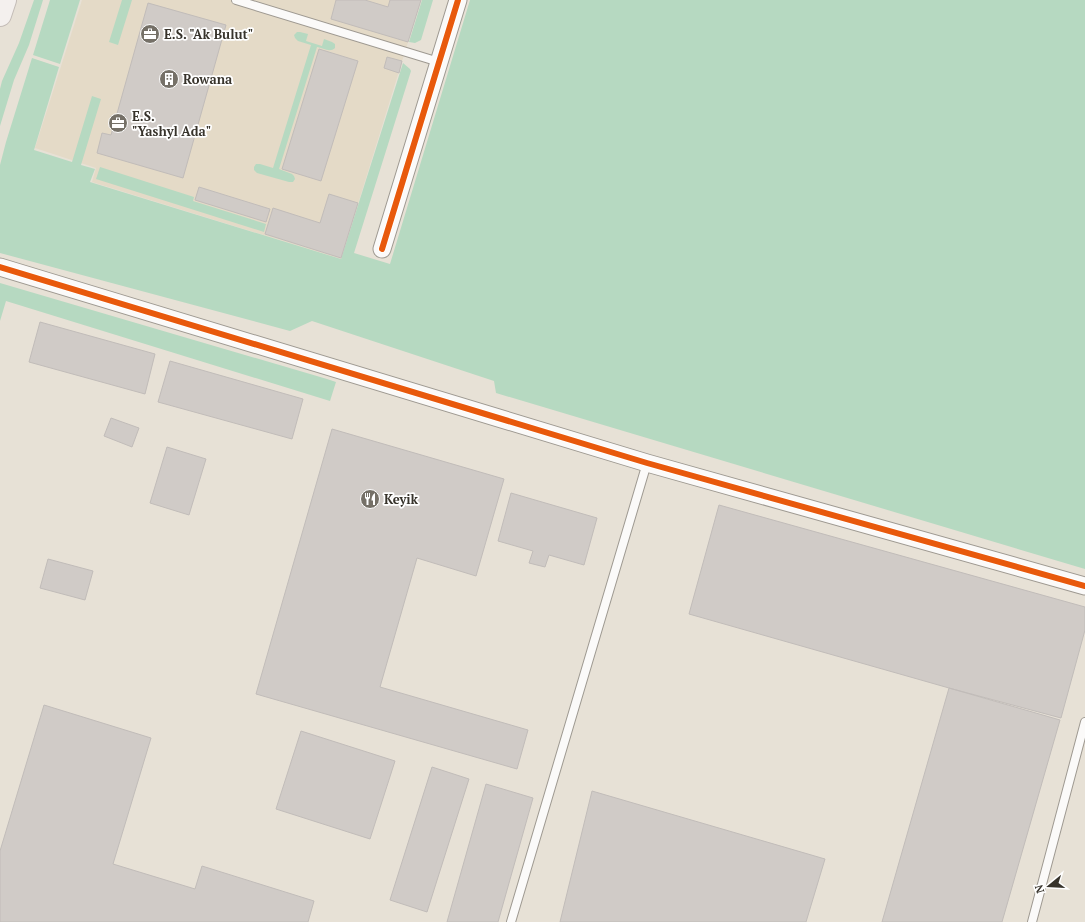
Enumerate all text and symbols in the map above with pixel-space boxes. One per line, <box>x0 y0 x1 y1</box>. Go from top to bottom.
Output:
office icon: E.S. "Ak Bulut" <box>139 23 161 45</box>
place label: E.S. "Ak Bulut" <box>164 25 253 43</box>
building icon: Rowana <box>158 68 180 90</box>
place label: Rowana <box>183 70 233 88</box>
place label: E.S. "Yashyl Ada" <box>132 107 211 140</box>
office icon: E.S. "Yashyl Ada" <box>107 112 129 134</box>
restaurant icon: Keyik <box>359 488 381 510</box>
place label: Keyik <box>384 490 419 508</box>
north arrow <box>1029 866 1069 906</box>
text: N <box>1031 882 1047 895</box>

